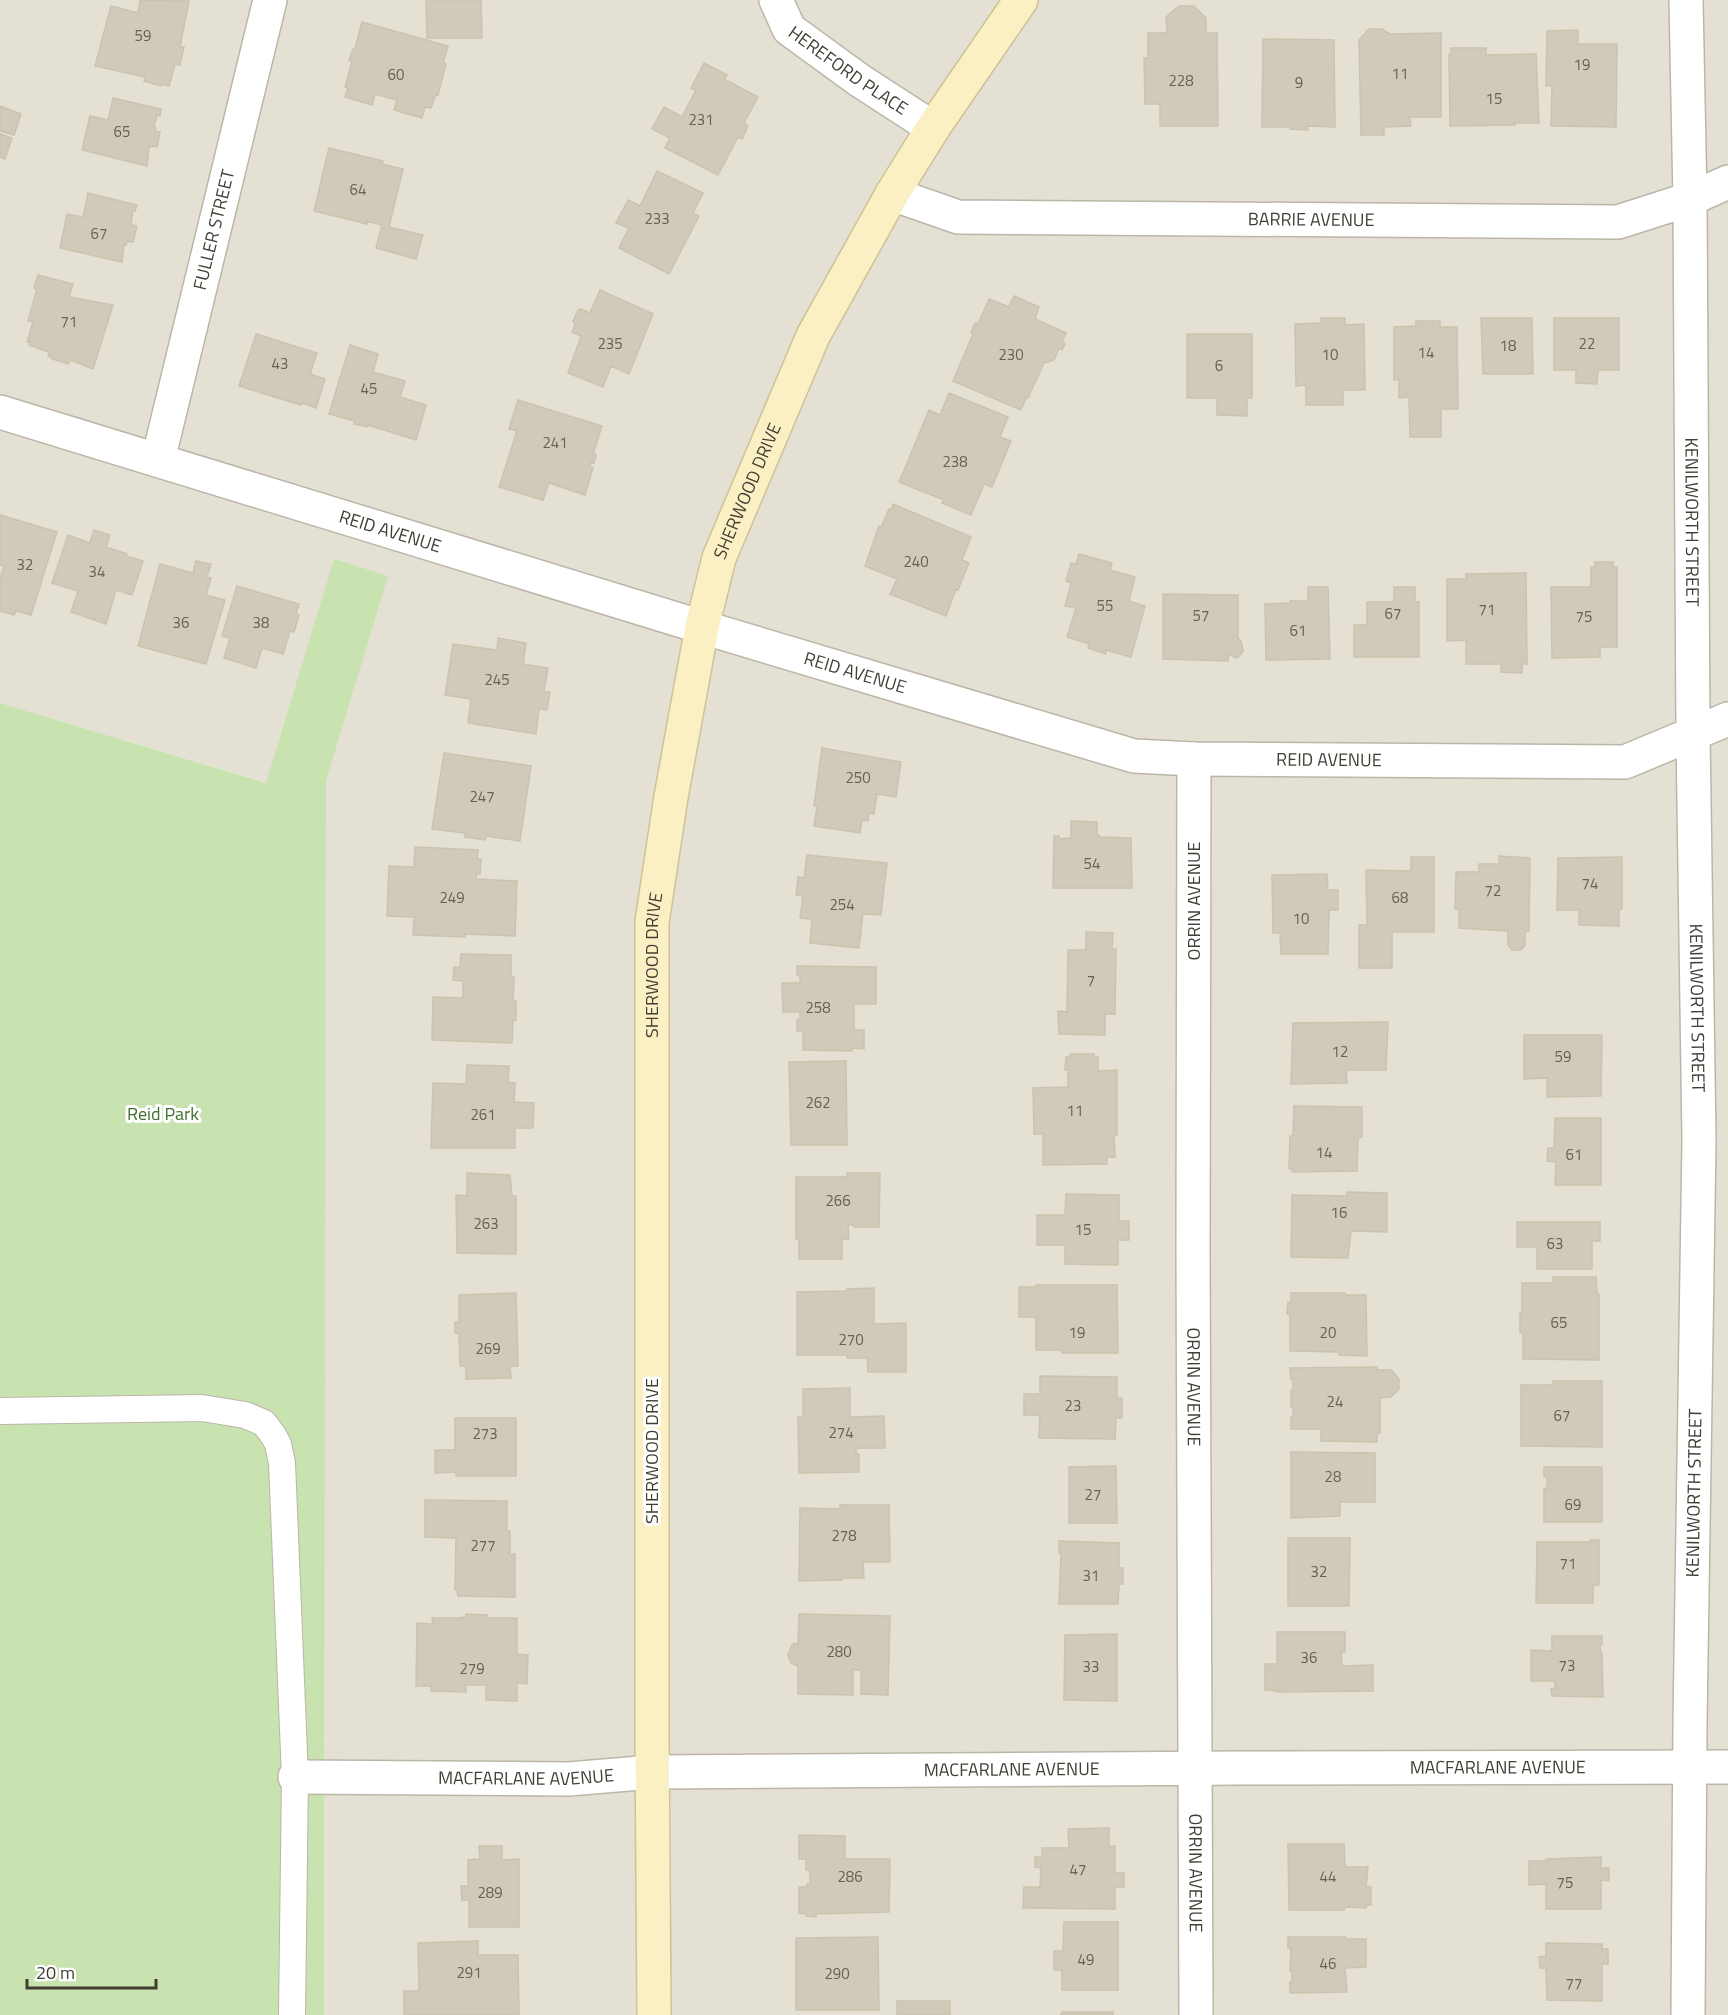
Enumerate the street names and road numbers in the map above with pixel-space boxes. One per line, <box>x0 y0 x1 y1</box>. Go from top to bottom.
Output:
street label: HEREFORD PLACE <box>783 19 914 121</box>
street label: FULLER STREET <box>186 166 241 293</box>
street label: BARRIE AVENUE <box>1248 205 1375 233</box>
street label: SHERWOOD DRIVE <box>706 418 788 563</box>
street label: KENILWORTH STREET <box>1678 438 1706 607</box>
street label: REID AVENUE <box>336 503 445 559</box>
street label: REID AVENUE <box>801 644 910 700</box>
street label: REID AVENUE <box>1276 746 1382 773</box>
street label: ORRIN AVENUE <box>1180 841 1207 960</box>
street label: SHERWOOD DRIVE <box>638 890 669 1038</box>
street label: KENILWORTH STREET <box>1683 923 1712 1093</box>
street label: ORRIN AVENUE <box>1180 1327 1208 1447</box>
street label: SHERWOOD DRIVE <box>638 1378 665 1524</box>
street label: KENILWORTH STREET <box>1679 1408 1708 1578</box>
street label: MACFARLANE AVENUE <box>1410 1753 1586 1781</box>
street label: MACFARLANE AVENUE <box>924 1755 1100 1783</box>
street label: MACFARLANE AVENUE <box>438 1761 615 1792</box>
street label: ORRIN AVENUE <box>1182 1813 1210 1933</box>

